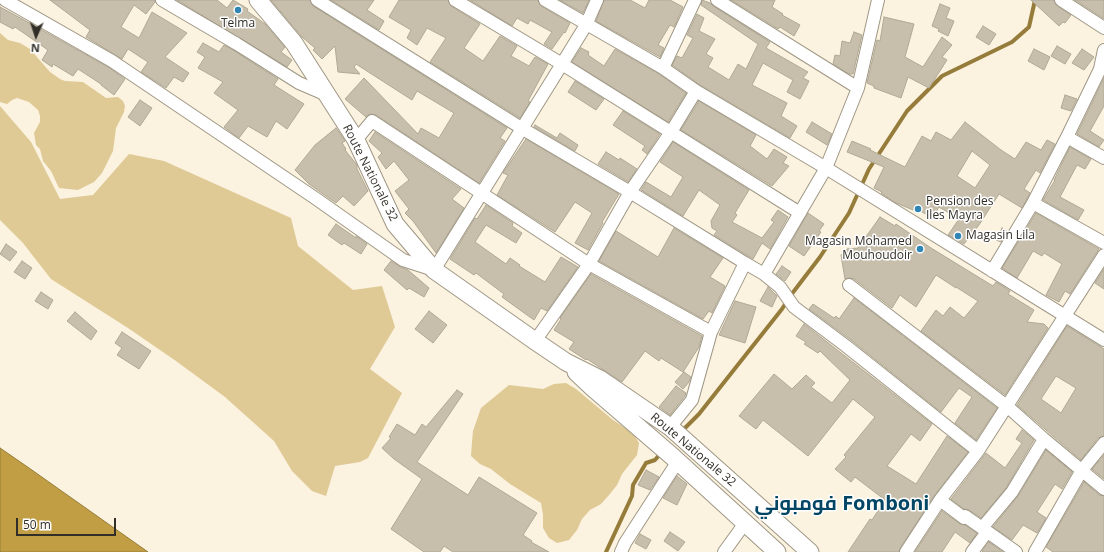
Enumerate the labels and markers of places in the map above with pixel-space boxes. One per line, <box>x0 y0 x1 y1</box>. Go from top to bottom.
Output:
marker: Telma <box>233 5 243 15</box>
place label: Telma <box>221 17 255 31</box>
place label: Pension des Iles Mayra <box>926 195 994 223</box>
marker: Pension des Iles Mayra <box>913 204 923 214</box>
place label: Magasin Lila <box>966 229 1035 243</box>
marker: Magasin Lila <box>953 231 963 241</box>
place label: Magasin Mohamed Mouhoudoir <box>805 235 912 263</box>
marker: Magasin Mohamed Mouhoudoir <box>915 244 925 254</box>

